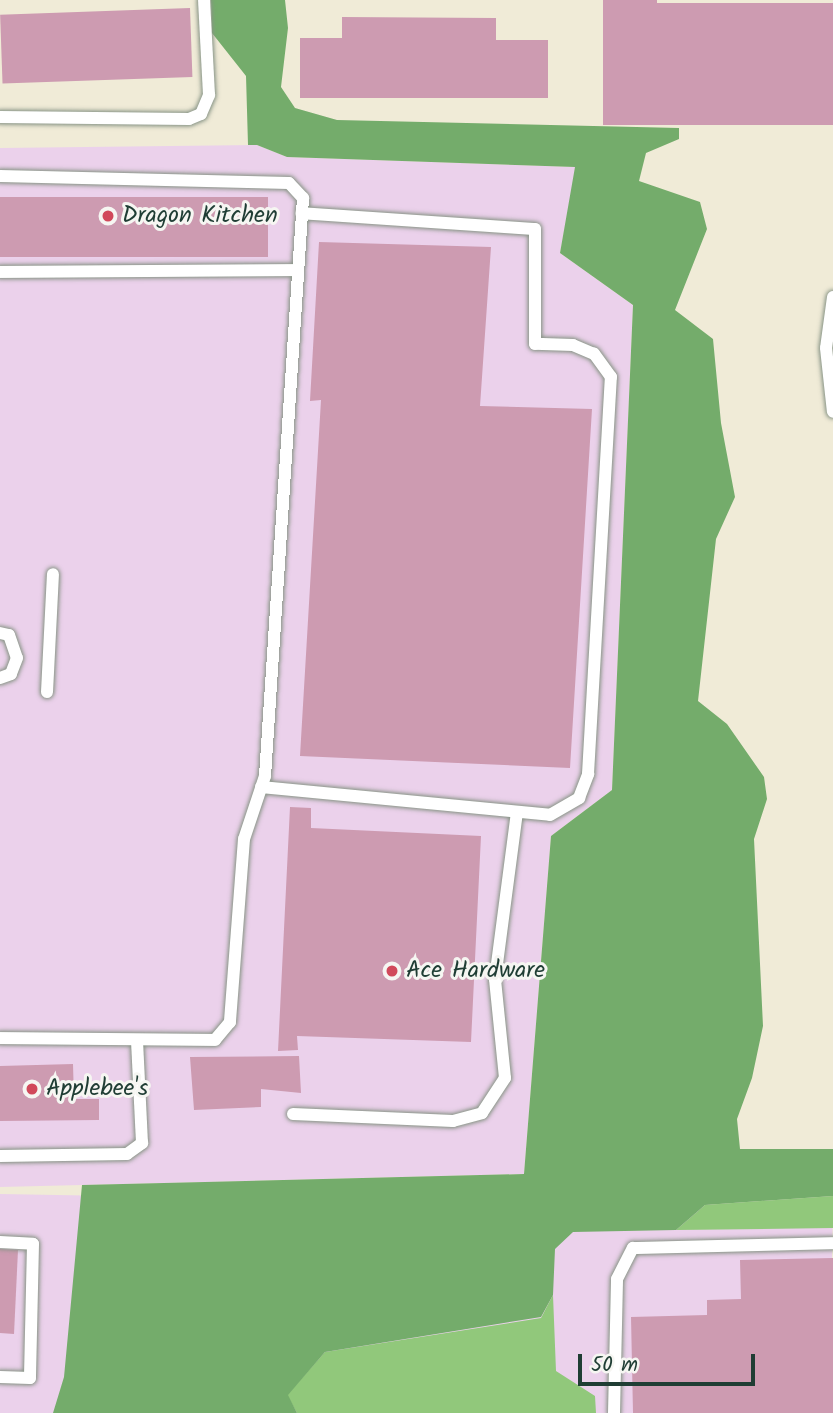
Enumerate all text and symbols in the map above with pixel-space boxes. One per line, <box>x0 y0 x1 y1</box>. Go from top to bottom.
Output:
place label: Dragon Kitchen <box>122 202 278 230</box>
marker: Dragon Kitchen <box>100 208 116 224</box>
place label: Ace Hardware <box>406 957 545 985</box>
marker: Ace Hardware <box>384 963 400 979</box>
place label: Applebee's <box>46 1075 148 1103</box>
marker: Applebee's <box>24 1081 40 1097</box>
scale bar <box>581 1340 758 1384</box>
text: 50 m <box>591 1349 638 1382</box>

